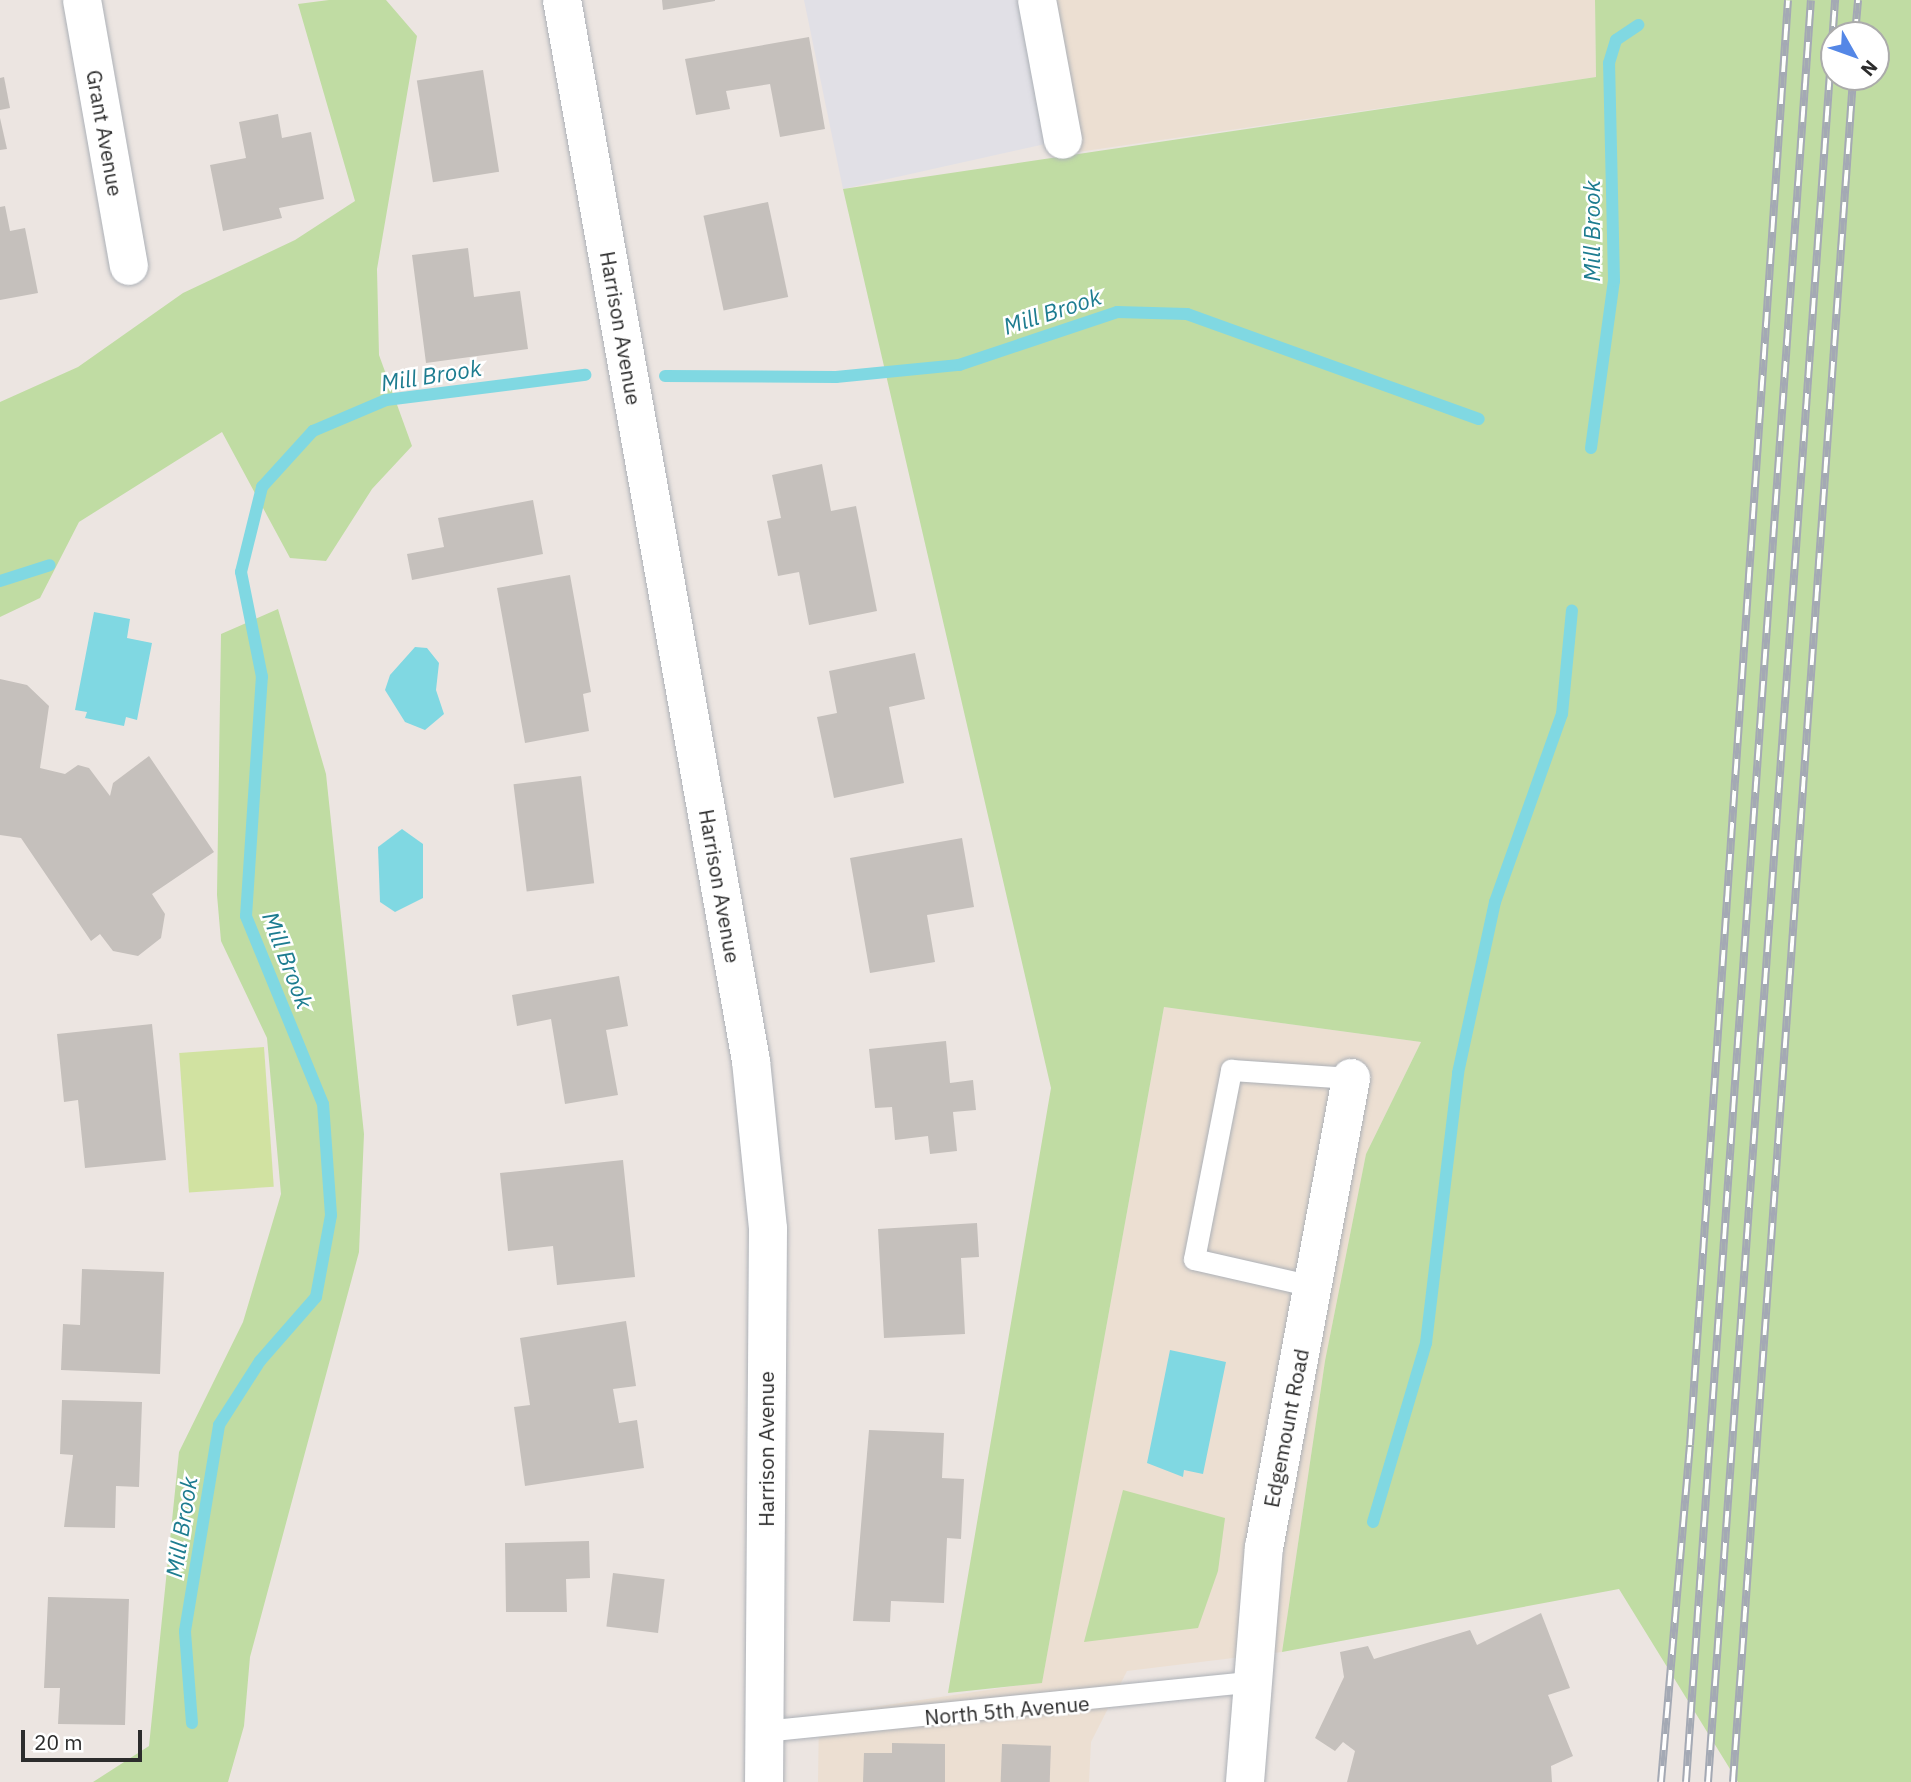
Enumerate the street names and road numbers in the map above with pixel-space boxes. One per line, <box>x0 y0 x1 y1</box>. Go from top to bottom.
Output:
street label: Grant Avenue <box>81 68 129 198</box>
street label: Harrison Avenue <box>595 249 647 407</box>
street label: Harrison Avenue <box>694 807 746 965</box>
street label: Edgemount Road <box>1258 1346 1314 1510</box>
street label: Harrison Avenue <box>753 1371 779 1527</box>
street label: North 5th Avenue <box>923 1690 1091 1730</box>

